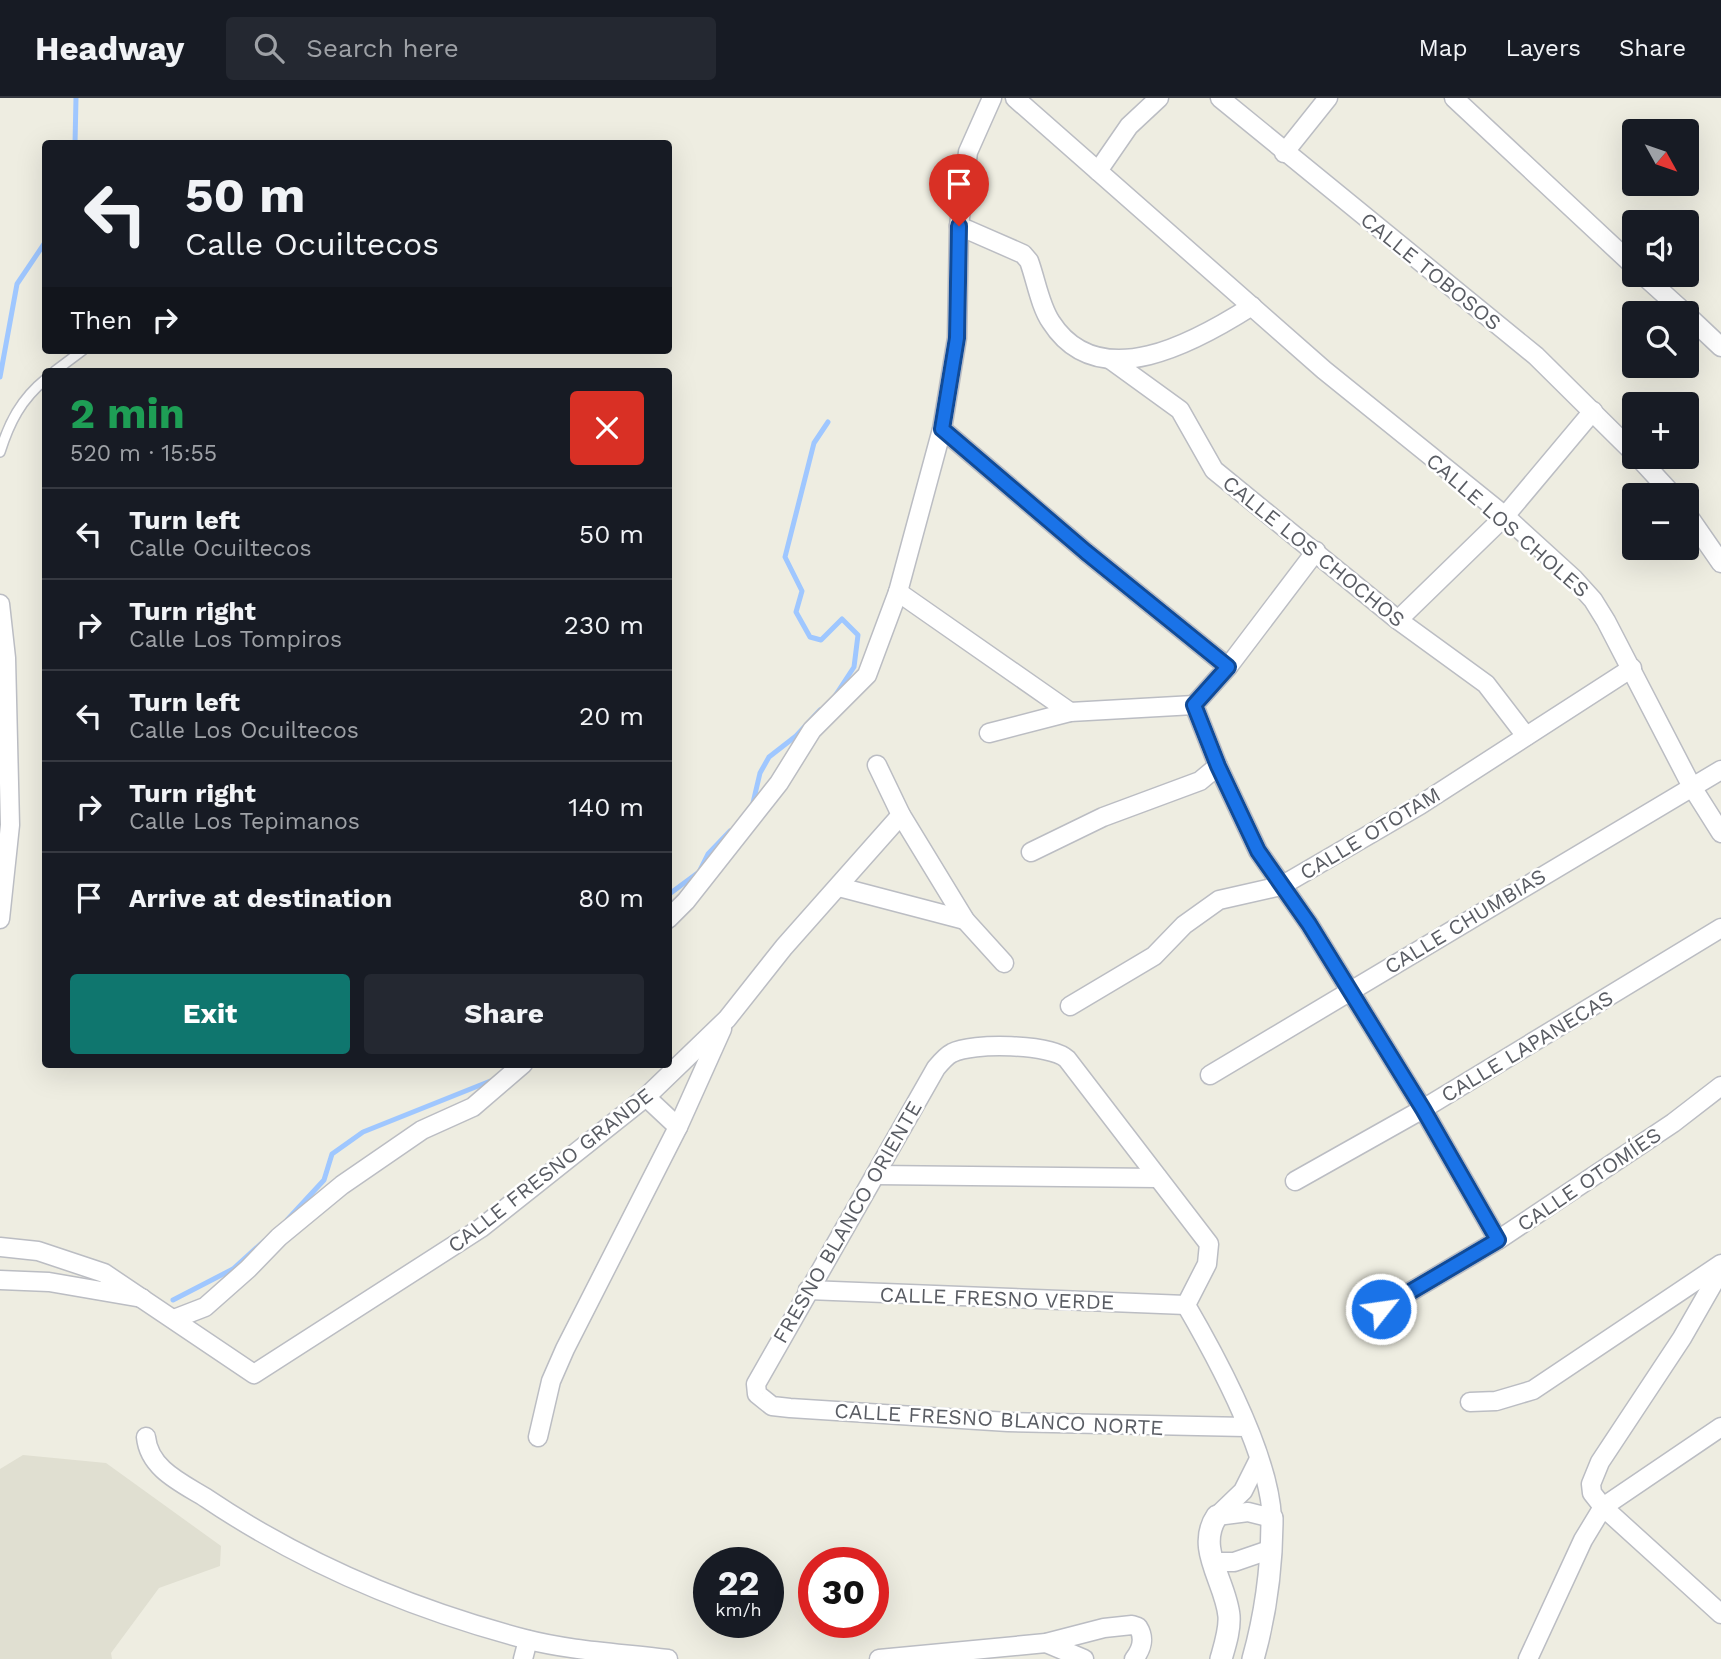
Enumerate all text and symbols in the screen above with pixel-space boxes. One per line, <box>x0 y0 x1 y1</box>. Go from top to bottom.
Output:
search box <box>226 17 716 80</box>
text: Headway <box>35 29 184 68</box>
icon: search <box>250 29 288 67</box>
text: Search here <box>306 33 459 63</box>
text: Map <box>1419 34 1467 62</box>
text: Layers <box>1505 34 1581 62</box>
text: Share <box>1619 34 1686 62</box>
north arrow <box>1622 119 1699 196</box>
map controls <box>1622 119 1699 560</box>
pin <box>929 154 989 226</box>
icon: arrive <box>940 165 978 203</box>
text: 50 m <box>185 166 305 224</box>
icon: left <box>70 168 161 259</box>
street label: CALLE TOBOSOS <box>1356 207 1506 335</box>
button: sound <box>1622 210 1699 287</box>
text: Calle Ocuiltecos <box>185 225 439 263</box>
icon: right <box>146 301 184 339</box>
button: search <box>1622 301 1699 378</box>
text: Then <box>70 305 132 335</box>
text: 2 min <box>70 389 185 438</box>
button: close <box>570 391 644 465</box>
button: + <box>1622 392 1699 469</box>
text: 520 m · 15:55 <box>70 440 217 467</box>
street label: CALLE LOS CHOLES <box>1422 448 1594 602</box>
street label: CALLE LOS CHOCHOS <box>1218 470 1410 632</box>
button: − <box>1622 483 1699 560</box>
text: Turn left <box>129 505 240 535</box>
icon: left <box>70 515 108 553</box>
text: 50 m <box>579 519 644 549</box>
text: Calle Ocuiltecos <box>129 535 312 562</box>
text: Turn right <box>129 596 256 626</box>
icon: right <box>70 606 108 644</box>
text: 230 m <box>564 610 644 640</box>
text: Calle Los Tompiros <box>129 626 342 653</box>
text: Turn left <box>129 687 240 717</box>
icon: left <box>70 697 108 735</box>
text: 20 m <box>579 701 644 731</box>
text: Calle Los Ocuiltecos <box>129 717 359 744</box>
text: Turn right <box>129 778 256 808</box>
street label: CALLE OTOTAM <box>1295 781 1445 885</box>
icon: right <box>70 788 108 826</box>
text: 140 m <box>568 792 644 822</box>
text: Calle Los Tepimanos <box>129 808 360 835</box>
street label: CALLE CHUMBIAS <box>1380 863 1550 979</box>
icon: arrive <box>70 879 108 917</box>
text: Arrive at destination <box>129 883 392 913</box>
text: 80 m <box>578 883 644 913</box>
button: Exit <box>70 974 350 1054</box>
button: Share <box>364 974 644 1054</box>
street label: CALLE LAPANECAS <box>1437 985 1617 1107</box>
street label: CALLE FRESNO GRANDE <box>443 1082 657 1258</box>
street label: FRESNO BLANCO ORIENTE <box>767 1096 927 1348</box>
street label: CALLE OTOMÍES <box>1512 1122 1666 1236</box>
position arrow <box>1344 1272 1418 1346</box>
street label: CALLE FRESNO VERDE <box>879 1281 1115 1315</box>
street label: CALLE FRESNO BLANCO NORTE <box>834 1398 1164 1440</box>
speed limit sign: 30 <box>798 1547 889 1638</box>
text: 22 <box>718 1562 759 1604</box>
text: km/h <box>715 1599 762 1620</box>

